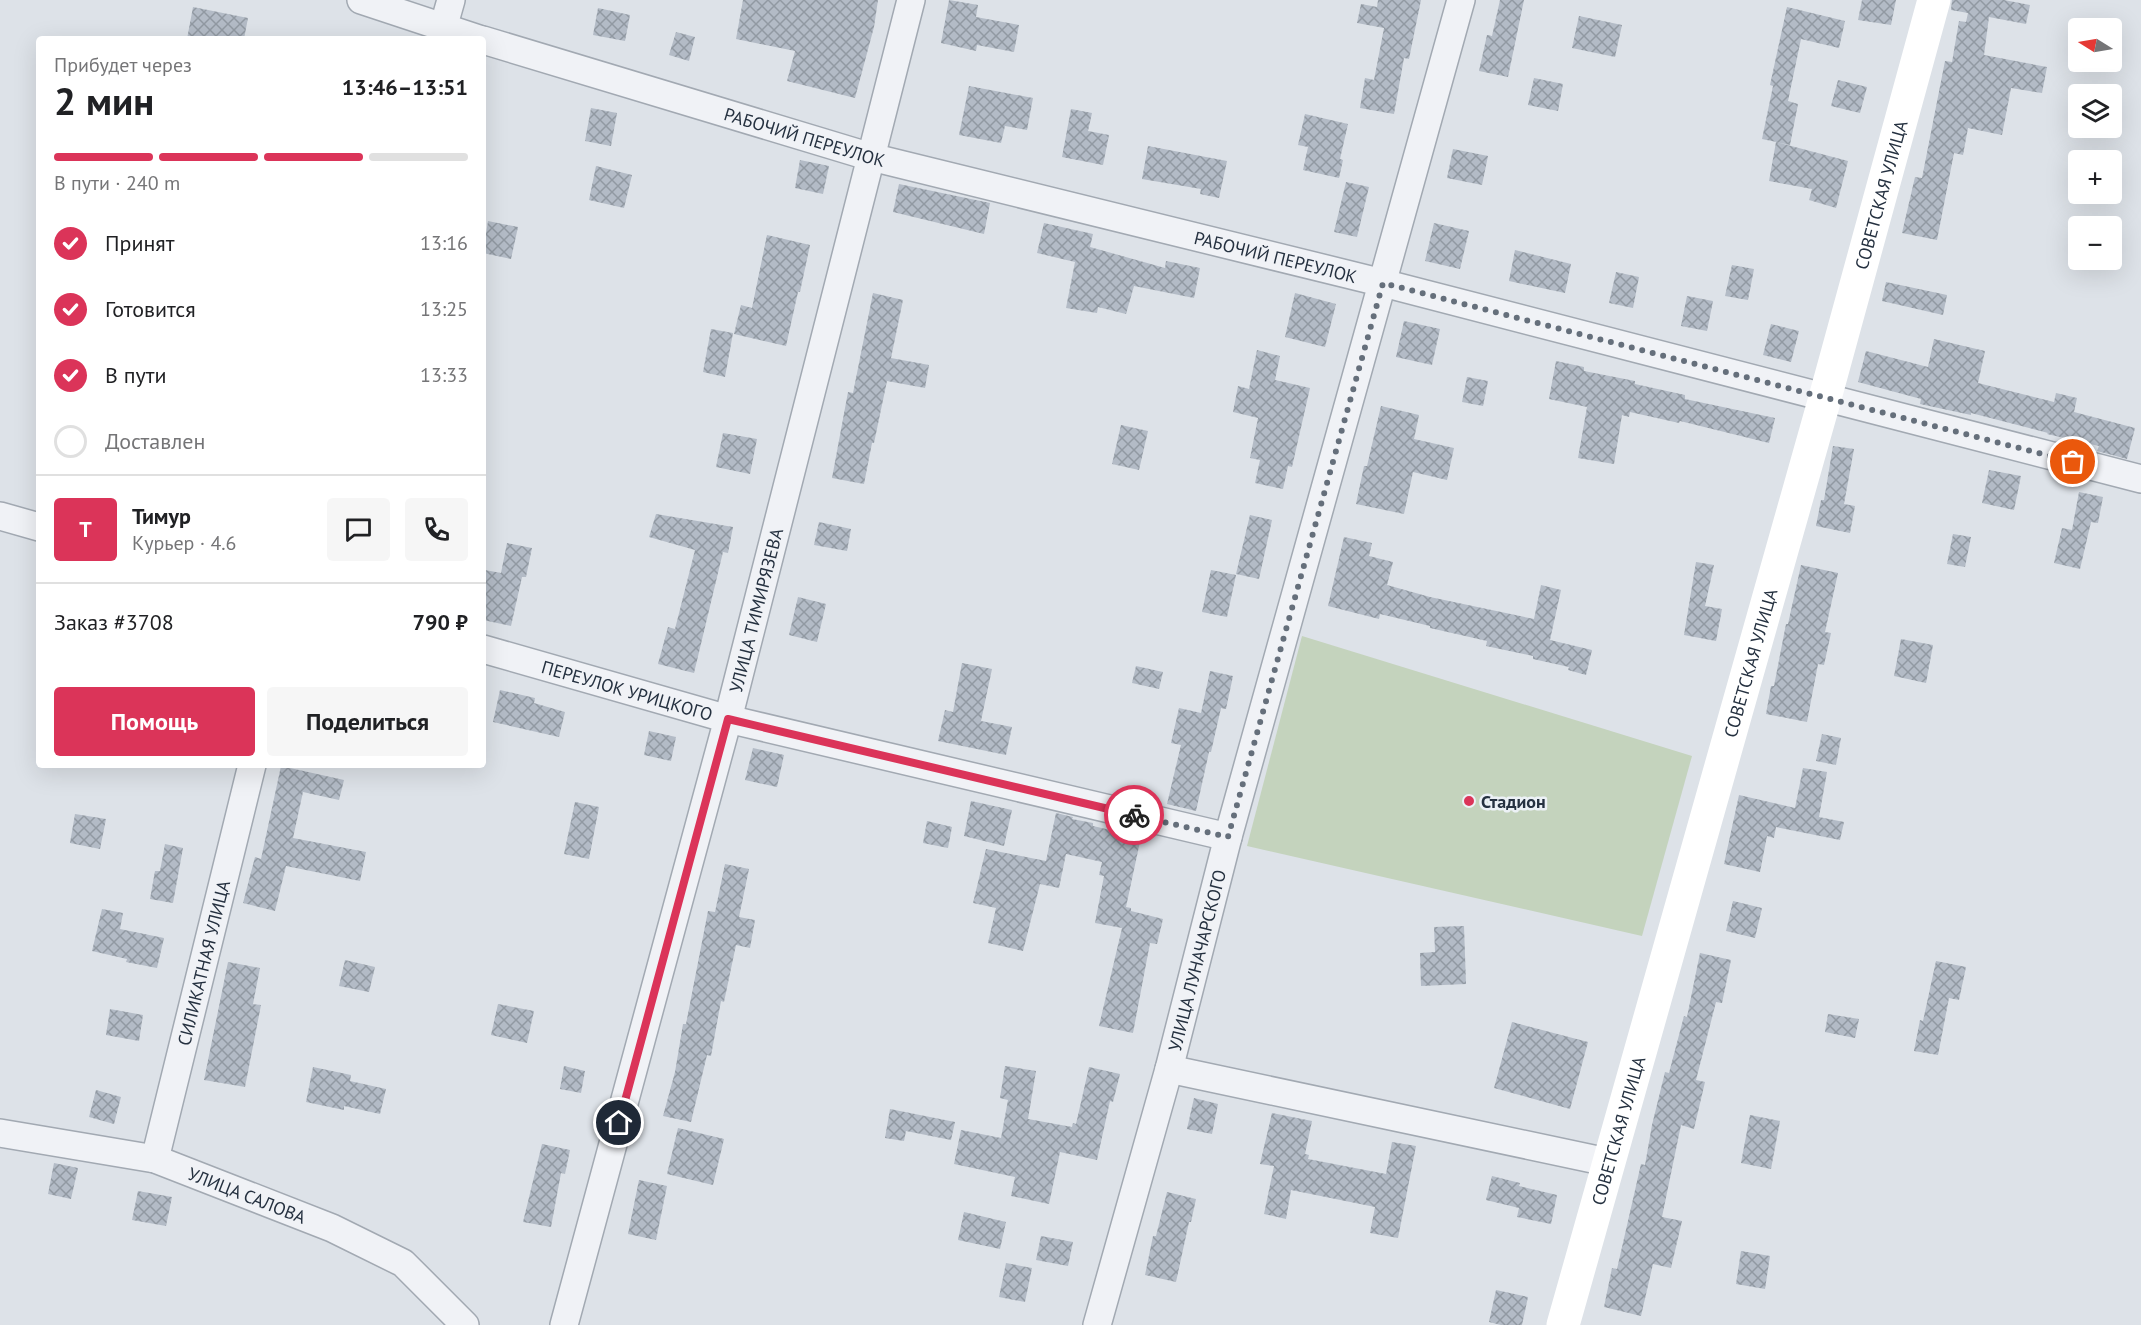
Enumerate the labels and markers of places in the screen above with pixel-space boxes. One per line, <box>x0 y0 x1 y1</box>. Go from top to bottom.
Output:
pin <box>2047 436 2098 487</box>
place label: Стадион <box>1481 790 1546 813</box>
marker: Стадион <box>1462 794 1476 808</box>
pin <box>593 1097 644 1148</box>

